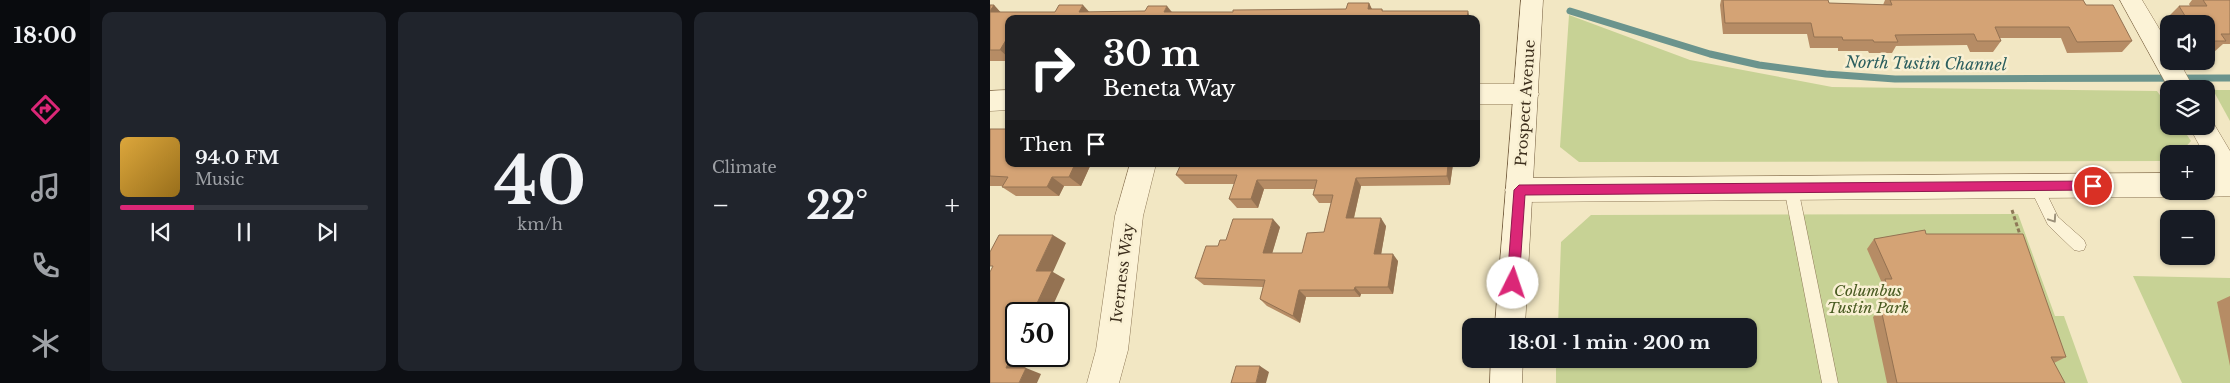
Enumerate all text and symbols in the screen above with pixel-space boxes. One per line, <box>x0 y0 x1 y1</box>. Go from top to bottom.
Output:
map controls <box>2160 15 2215 265</box>
button: sound <box>2160 15 2215 70</box>
text: 18:00 <box>13 22 77 49</box>
text: 30 m <box>1103 32 1200 75</box>
icon: right <box>1020 35 1085 100</box>
street label: Prospect Avenue <box>1511 39 1539 167</box>
water label: North Tustin Channel <box>1844 52 2008 74</box>
text: Beneta Way <box>1103 75 1236 102</box>
button: layers <box>2160 80 2215 135</box>
icon: directions <box>28 92 63 127</box>
icon: arrive <box>1082 130 1110 158</box>
text: Then <box>1020 133 1072 156</box>
text: 40 <box>494 141 586 222</box>
button: + <box>2160 145 2215 200</box>
text: 94.0 FM <box>195 146 279 169</box>
text: Climate <box>712 157 777 177</box>
pin <box>2072 165 2114 207</box>
text: Music <box>195 169 244 189</box>
icon: music <box>28 170 63 205</box>
icon: arrive <box>2079 172 2107 200</box>
text: 22° <box>806 182 868 229</box>
text: − <box>712 188 730 223</box>
text: + <box>945 188 960 223</box>
button: − <box>2160 210 2215 265</box>
one-way arrow <box>2047 213 2056 222</box>
text: km/h <box>517 214 563 234</box>
icon: previous <box>147 218 175 246</box>
icon: pause <box>230 218 258 246</box>
icon: next <box>313 218 341 246</box>
street label: Iverness Way <box>1106 222 1138 324</box>
icon: phone <box>28 248 63 283</box>
position arrow <box>1486 256 1538 308</box>
park label: Columbus Tustin Park <box>1827 281 1909 317</box>
speed limit sign: 50 <box>1005 302 1070 367</box>
icon: climate <box>28 326 63 361</box>
text: 18:01 · 1 min · 200 m <box>1509 331 1710 354</box>

